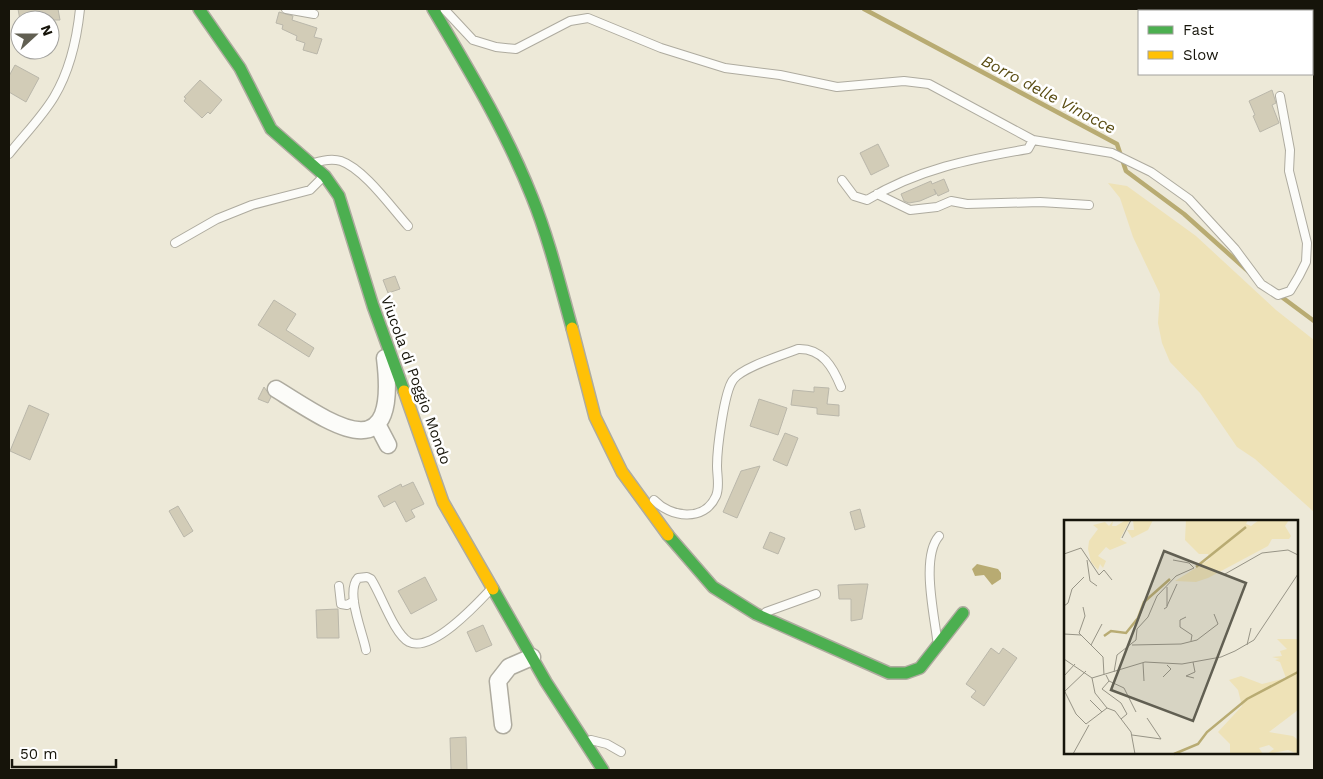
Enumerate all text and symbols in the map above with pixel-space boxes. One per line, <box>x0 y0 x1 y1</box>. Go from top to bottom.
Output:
north arrow <box>10 10 60 60</box>
legend <box>1138 10 1313 75</box>
text: Fast <box>1183 21 1215 39</box>
text: N <box>38 23 56 38</box>
text: Slow <box>1183 46 1219 64</box>
water label: Borro delle Vinacce <box>978 51 1119 138</box>
street label: Viucola di Poggio Mondo <box>377 293 455 467</box>
inset map <box>1064 520 1298 754</box>
scale bar <box>12 736 116 768</box>
text: 50 m <box>20 745 57 763</box>

